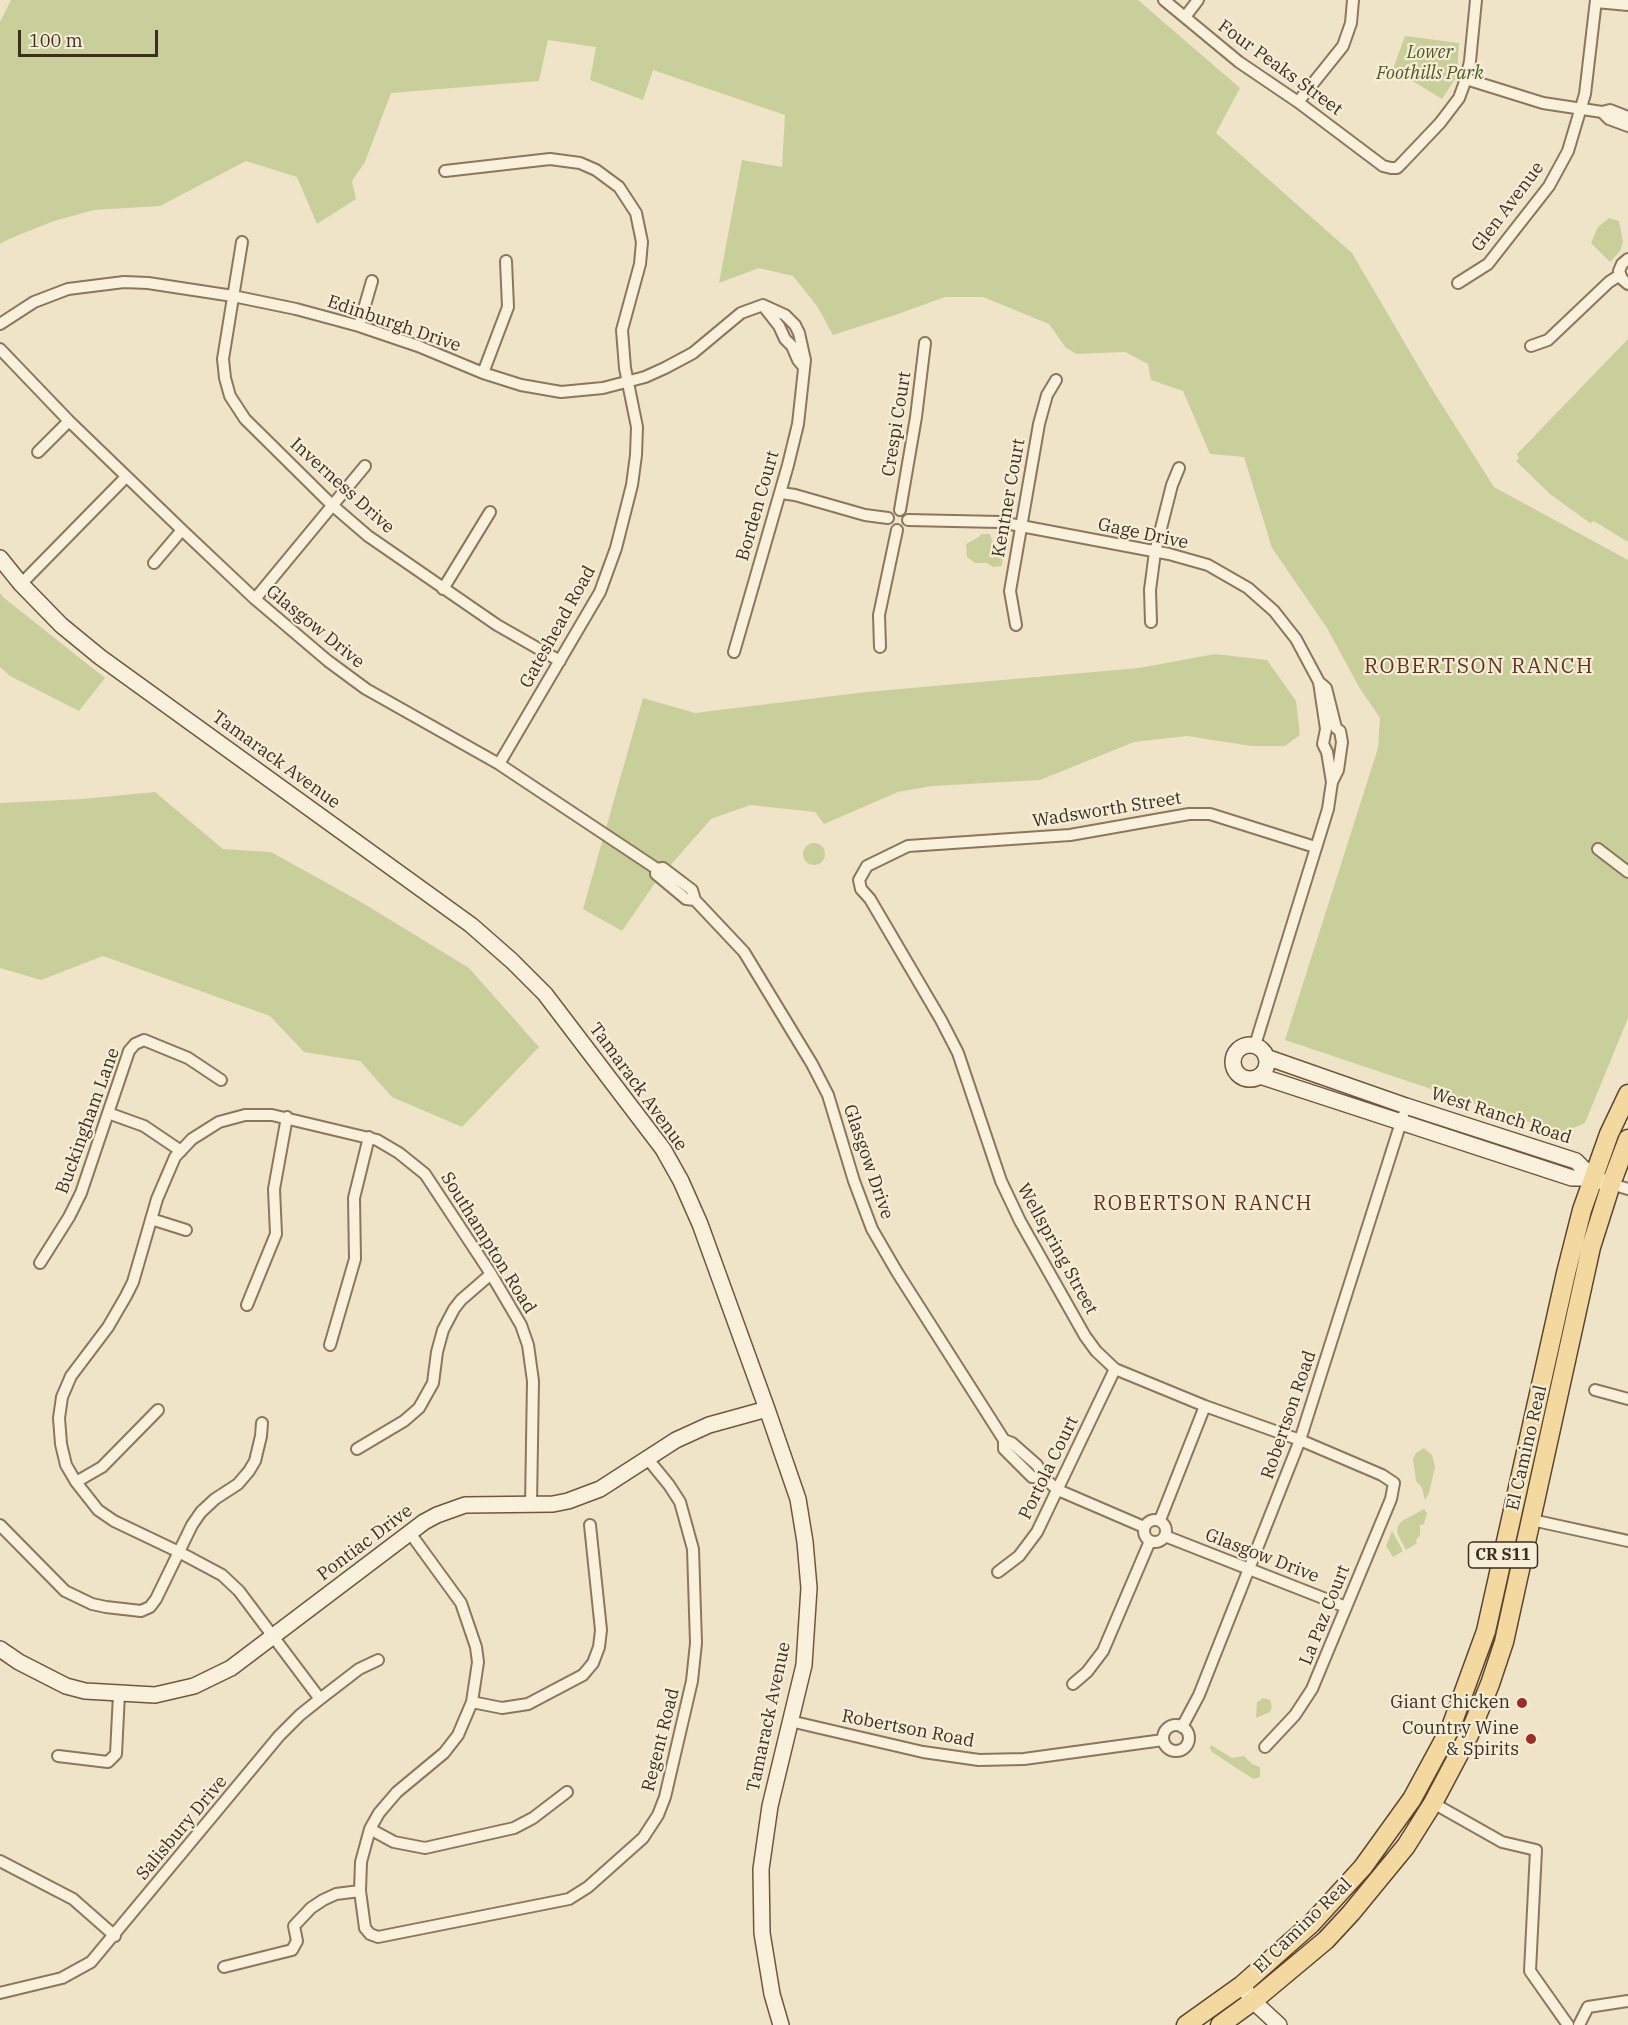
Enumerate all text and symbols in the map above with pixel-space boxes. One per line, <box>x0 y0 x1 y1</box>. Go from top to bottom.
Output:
street label: Four Peaks Street <box>1214 16 1346 120</box>
scale bar <box>21 18 160 56</box>
text: 100 m <box>29 29 83 52</box>
park label: Lower Foothills Park <box>1376 42 1484 84</box>
street label: Glen Avenue <box>1467 158 1549 256</box>
street label: Edinburgh Drive <box>324 291 464 357</box>
street label: Crespi Court <box>878 370 916 478</box>
street label: Inverness Drive <box>285 434 399 538</box>
street label: Kentner Court <box>988 437 1030 559</box>
street label: Borden Court <box>732 448 784 564</box>
street label: Gage Drive <box>1096 514 1190 554</box>
street label: Gateshead Road <box>515 562 601 692</box>
street label: Glasgow Drive <box>262 581 368 673</box>
district label: ROBERTSON RANCH <box>1364 654 1594 680</box>
street label: Tamarack Avenue <box>208 706 344 814</box>
street label: Wadsworth Street <box>1031 788 1183 832</box>
street label: Tamarack Avenue <box>584 1019 692 1155</box>
street label: Buckingham Lane <box>52 1045 124 1197</box>
street label: West Ranch Road <box>1428 1083 1574 1149</box>
street label: Glasgow Drive <box>838 1102 898 1222</box>
street label: Southampton Road <box>436 1168 540 1318</box>
street label: Wellspring Street <box>1012 1180 1102 1318</box>
district label: ROBERTSON RANCH <box>1093 1192 1313 1216</box>
street label: Robertson Road <box>1257 1348 1321 1482</box>
street label: El Camino Real <box>1502 1383 1552 1513</box>
street label: Portola Court <box>1015 1413 1083 1523</box>
street label: Pontiac Drive <box>313 1500 417 1586</box>
street label: Glasgow Drive <box>1202 1524 1322 1588</box>
road number: CR S11 <box>1468 1542 1538 1568</box>
street label: La Paz Court <box>1295 1562 1355 1668</box>
street label: Tamarack Avenue <box>743 1640 795 1794</box>
street label: Regent Road <box>638 1686 684 1794</box>
place label: Giant Chicken <box>1390 1692 1510 1714</box>
marker: Giant Chicken <box>1515 1696 1529 1710</box>
street label: Robertson Road <box>840 1706 976 1752</box>
place label: Country Wine & Spirits <box>1402 1718 1519 1760</box>
marker: Country Wine & Spirits <box>1524 1732 1538 1746</box>
street label: Salisbury Drive <box>132 1771 232 1885</box>
street label: El Camino Real <box>1249 1874 1357 1978</box>

